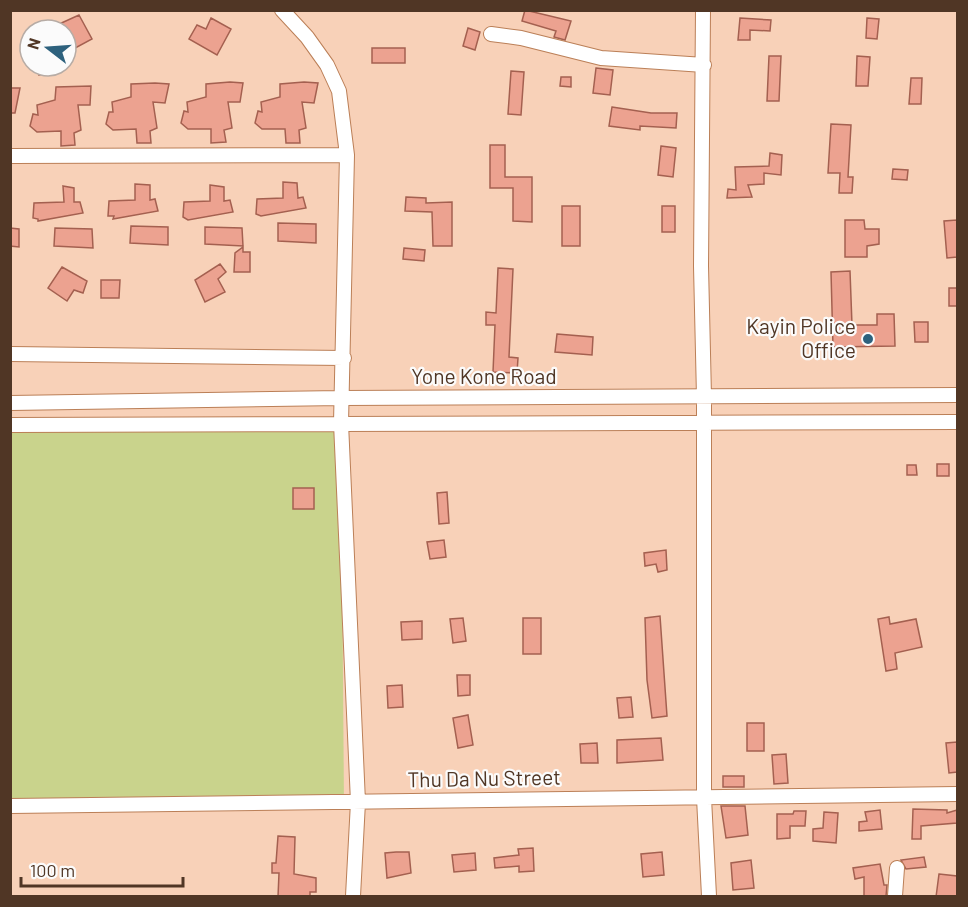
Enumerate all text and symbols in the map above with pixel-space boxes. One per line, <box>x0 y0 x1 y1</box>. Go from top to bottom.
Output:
north arrow <box>18 18 78 78</box>
text: N <box>23 36 44 51</box>
place label: Kayin Police Office <box>746 313 856 362</box>
marker: Kayin Police Office <box>861 332 875 346</box>
street label: Yone Kone Road <box>411 363 557 388</box>
street label: Thu Da Nu Street <box>407 764 561 791</box>
scale bar <box>21 850 183 888</box>
text: 100 m <box>30 859 75 881</box>

